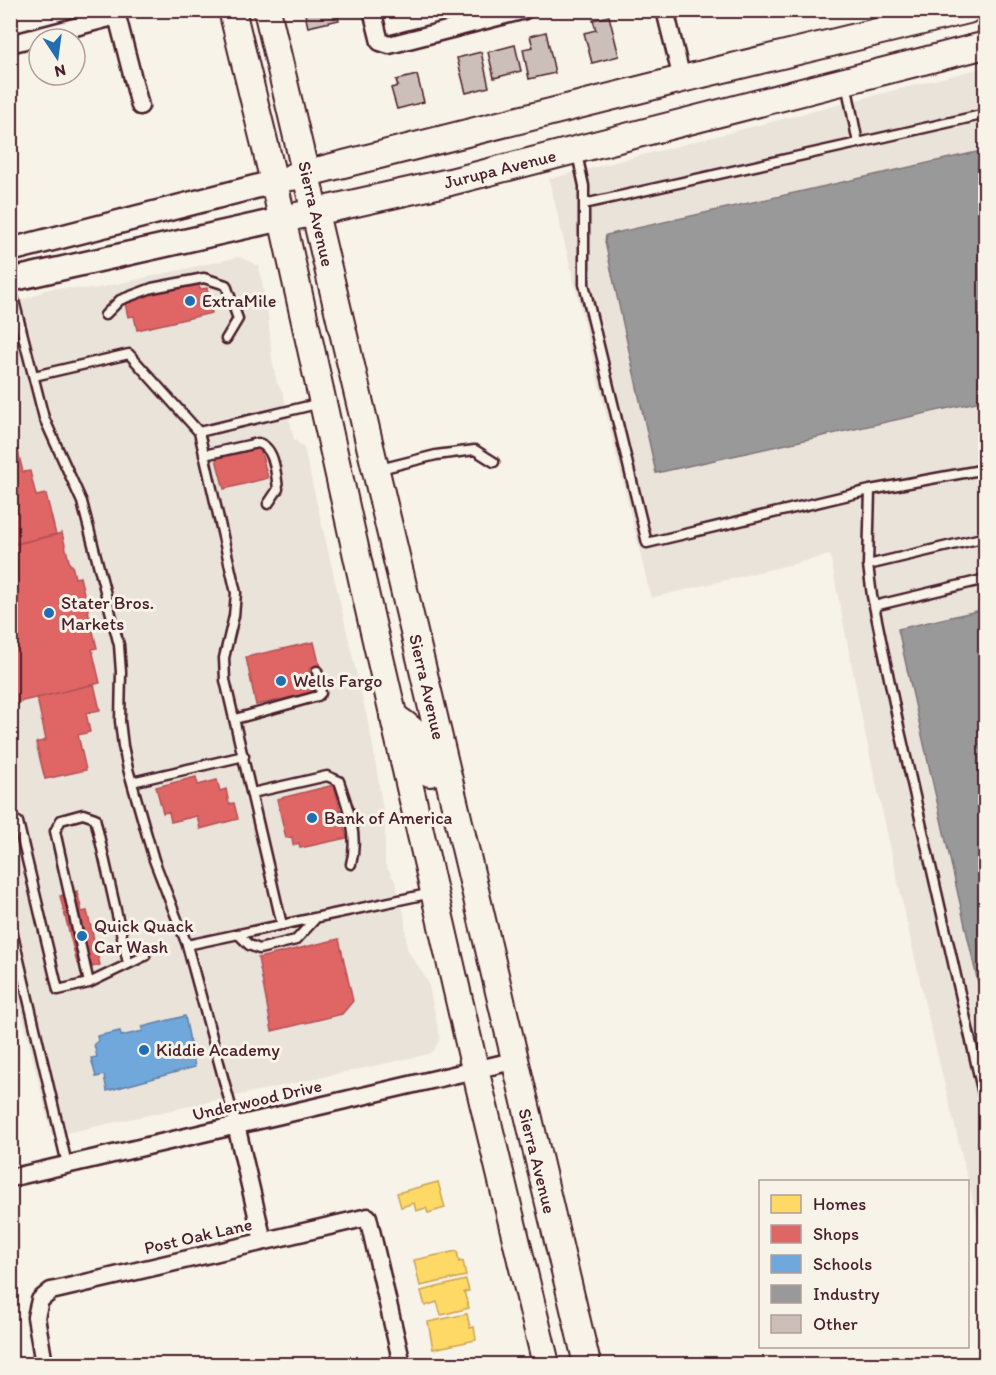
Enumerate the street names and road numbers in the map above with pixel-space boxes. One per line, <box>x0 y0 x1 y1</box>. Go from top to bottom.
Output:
street label: Jurupa Avenue <box>442 144 558 194</box>
street label: Sierra Avenue <box>293 159 339 269</box>
street label: Sierra Avenue <box>404 632 450 742</box>
street label: Underwood Drive <box>190 1074 324 1126</box>
street label: Sierra Avenue <box>513 1106 561 1216</box>
street label: Post Oak Lane <box>142 1213 254 1259</box>

